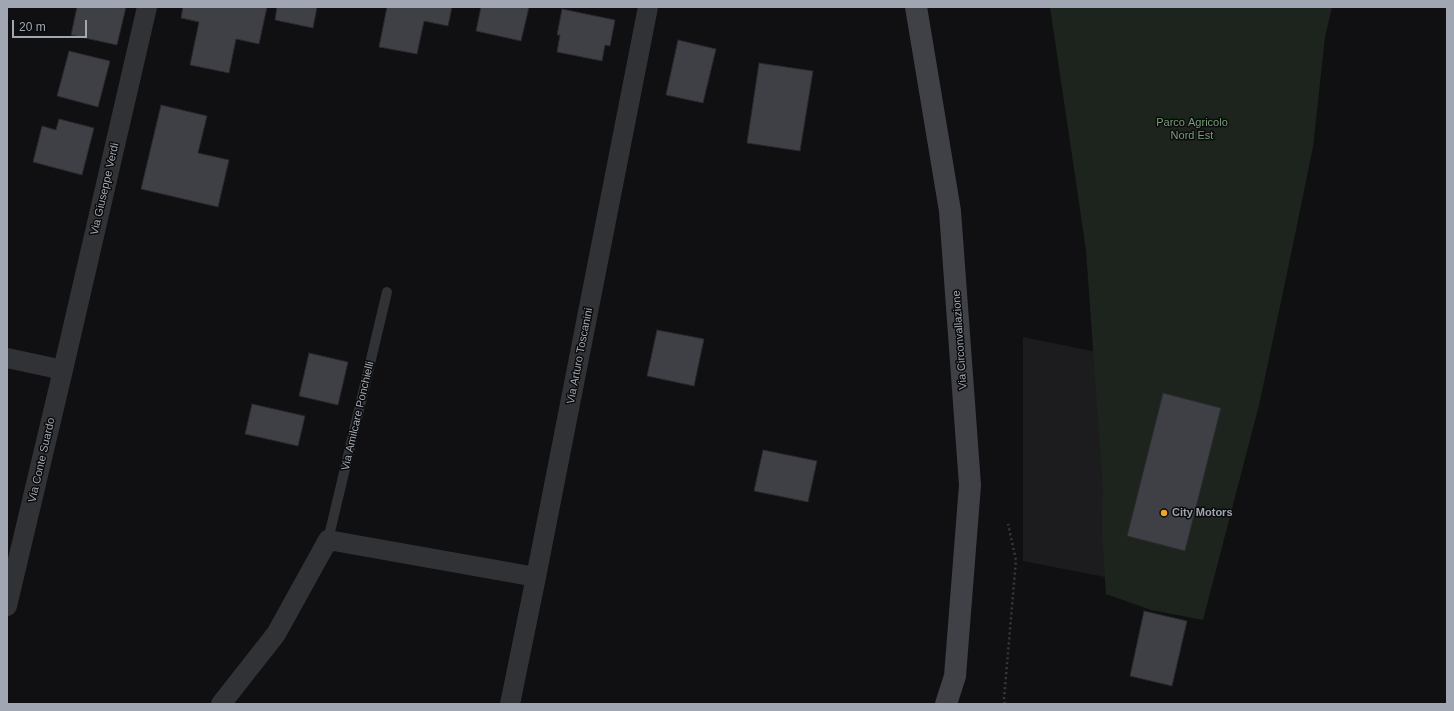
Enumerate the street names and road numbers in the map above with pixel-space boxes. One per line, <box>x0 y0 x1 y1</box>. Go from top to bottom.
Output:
street label: Via Giuseppe Verdi <box>88 142 122 236</box>
street label: Via Circonvallazione <box>950 290 970 390</box>
street label: Via Arturo Toscanini <box>564 307 596 405</box>
street label: Via Amilcare Ponchielli <box>339 360 377 472</box>
street label: Via Conte Suardo <box>26 416 58 504</box>

